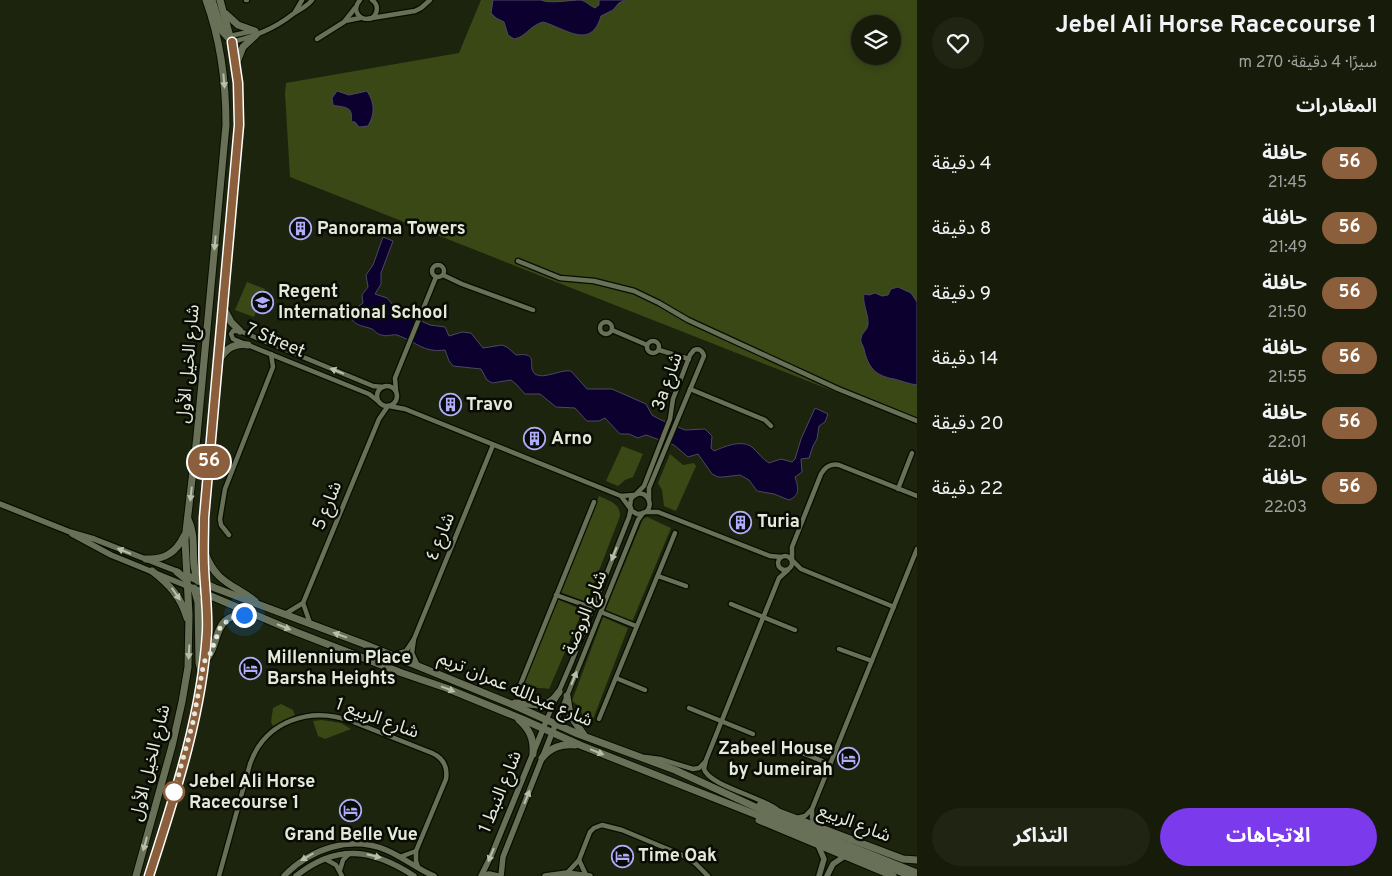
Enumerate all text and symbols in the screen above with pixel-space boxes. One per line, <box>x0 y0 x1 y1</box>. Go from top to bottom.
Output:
text: Jebel Ali Horse Racecourse 1 <box>1055 11 1377 41</box>
map controls <box>851 15 901 65</box>
button: layers <box>851 15 901 65</box>
button: heart <box>932 17 984 69</box>
text: سيرًا · 4 دقيقة · 270 m <box>1238 53 1377 73</box>
one-way arrow <box>220 73 228 89</box>
text: المغادرات <box>1296 95 1377 119</box>
text: حافلة <box>1262 142 1307 166</box>
text: 56 <box>1338 151 1361 174</box>
text: 4 دقيقة <box>932 152 992 176</box>
text: 21:45 <box>1268 173 1307 193</box>
text: حافلة <box>1262 207 1307 231</box>
text: 56 <box>1338 216 1361 239</box>
building icon: Panorama Towers <box>289 217 313 241</box>
text: 8 دقيقة <box>932 217 991 241</box>
place label: Panorama Towers <box>317 218 466 241</box>
one-way arrow <box>211 235 219 251</box>
text: 21:49 <box>1268 238 1307 258</box>
text: حافلة <box>1262 272 1307 296</box>
place label: Regent International School <box>278 281 448 325</box>
text: 56 <box>1338 281 1361 304</box>
text: 9 دقيقة <box>932 282 991 306</box>
school or university icon: Regent International School <box>250 290 274 314</box>
text: 21:50 <box>1267 303 1307 323</box>
street label: شارع الخيل الأول <box>172 304 207 424</box>
street label: 7 Street <box>242 318 308 364</box>
text: حافلة <box>1262 337 1307 361</box>
text: 56 <box>1338 346 1361 369</box>
text: 14 دقيقة <box>932 347 998 371</box>
street label: 3a شارع <box>647 350 690 414</box>
one-way arrow <box>330 366 344 374</box>
text: 21:55 <box>1268 368 1307 388</box>
building icon: Travo <box>438 393 462 417</box>
place label: Travo <box>466 394 513 417</box>
text: حافلة <box>1262 402 1307 426</box>
text: 56 <box>1338 411 1361 434</box>
text: 20 دقيقة <box>932 412 1004 436</box>
building icon: Arno <box>523 427 547 451</box>
place label: Arno <box>551 428 592 451</box>
text: 22:01 <box>1268 433 1307 453</box>
line badge: 56 <box>186 446 232 478</box>
text: 56 <box>198 450 220 473</box>
text: حافلة <box>1262 467 1307 491</box>
text: 56 <box>1338 476 1361 499</box>
text: 22 دقيقة <box>932 477 1003 501</box>
street label: شارع 5 <box>308 478 349 534</box>
one-way arrow <box>186 487 194 503</box>
text: 22:03 <box>1264 498 1307 518</box>
street label: شارع ٤ <box>421 510 462 565</box>
building icon: Turia <box>729 510 753 534</box>
place label: Turia <box>757 511 800 534</box>
one-way arrow <box>116 547 131 555</box>
one-way arrow <box>610 547 618 561</box>
street label: شارع الروضة <box>559 568 614 659</box>
one-way arrow <box>171 588 181 601</box>
your location <box>232 603 257 628</box>
one-way arrow <box>277 623 292 631</box>
one-way arrow <box>332 631 347 639</box>
one-way arrow <box>184 644 192 660</box>
place label: Millennium Place Barsha Heights <box>267 647 411 691</box>
street label: شارع عبدالله عمران تريم <box>434 647 596 734</box>
hotel icon: Millennium Place Barsha Heights <box>239 656 263 680</box>
one-way arrow <box>571 671 579 685</box>
one-way arrow <box>441 685 456 693</box>
street label: شارع الربيع 1 <box>332 693 422 746</box>
street label: شارع الخيل الأول <box>125 702 178 824</box>
place label: Zabeel House by Jumeirah <box>718 738 833 782</box>
hotel icon: Zabeel House by Jumeirah <box>837 747 861 771</box>
street label: شارع النبط 1 <box>474 748 529 837</box>
one-way arrow <box>590 749 604 757</box>
place label: Jebel Ali Horse Racecourse 1 <box>189 771 315 815</box>
marker: Jebel Ali Horse Racecourse 1 <box>163 781 185 803</box>
one-way arrow <box>523 790 531 804</box>
hotel icon: Grand Belle Vue <box>339 798 363 822</box>
street label: شارع الربيع <box>814 800 894 849</box>
button: التذاكر <box>932 808 1150 866</box>
button: الاتجاهات <box>1160 808 1377 866</box>
place label: Grand Belle Vue <box>284 824 418 847</box>
one-way arrow <box>141 837 149 852</box>
hotel icon: Time Oak <box>610 844 634 868</box>
place label: Time Oak <box>638 845 717 868</box>
one-way arrow <box>487 848 495 862</box>
one-way arrow <box>366 852 381 860</box>
one-way arrow <box>301 853 314 862</box>

